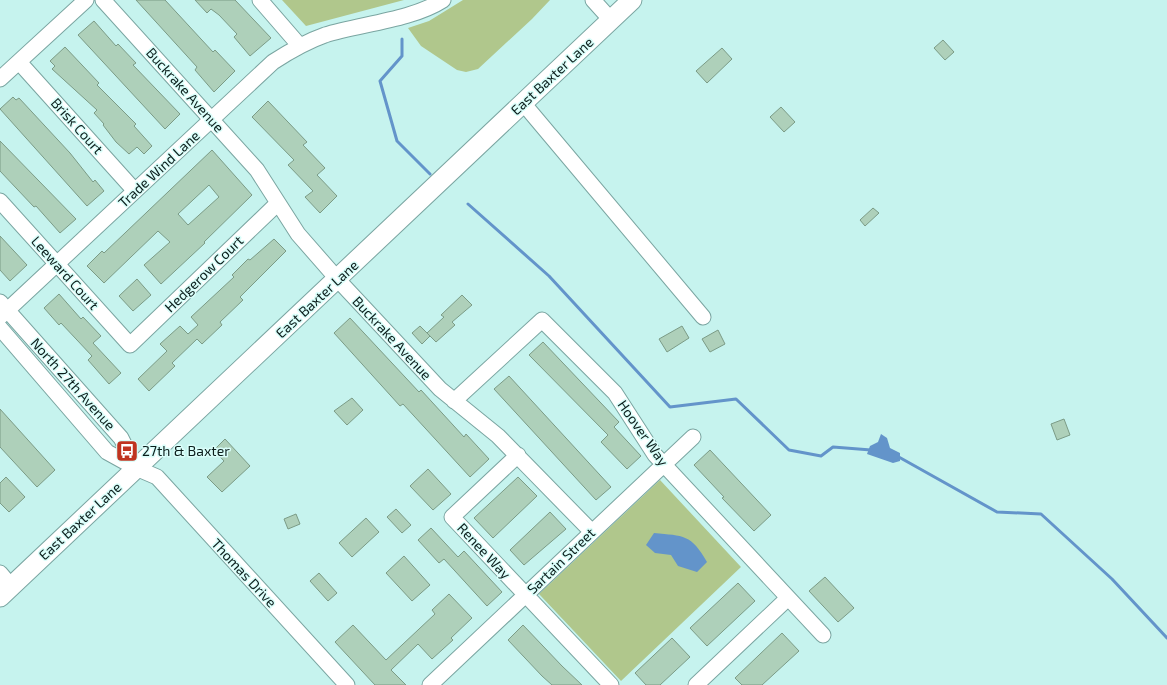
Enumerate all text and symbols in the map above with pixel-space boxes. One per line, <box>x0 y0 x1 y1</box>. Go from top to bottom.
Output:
street label: East Baxter Lane <box>507 33 596 118</box>
street label: Buckrake Avenue <box>143 44 228 136</box>
street label: Brisk Court <box>48 94 107 157</box>
street label: Trade Wind Lane <box>114 127 203 211</box>
street label: Leeward Court <box>28 232 103 313</box>
street label: Hedgerow Court <box>161 232 247 315</box>
street label: East Baxter Lane <box>272 256 361 341</box>
street label: Buckrake Avenue <box>349 292 435 383</box>
street label: North 27th Avenue <box>27 334 119 433</box>
street label: Hoover Way <box>615 397 673 469</box>
bus stop icon: 27th & Baxter <box>114 438 140 464</box>
place label: 27th & Baxter <box>142 442 230 459</box>
street label: East Baxter Lane <box>35 478 124 563</box>
street label: Renee Way <box>454 519 515 583</box>
street label: Sartain Street <box>523 524 598 597</box>
street label: Thomas Drive <box>208 535 280 611</box>

